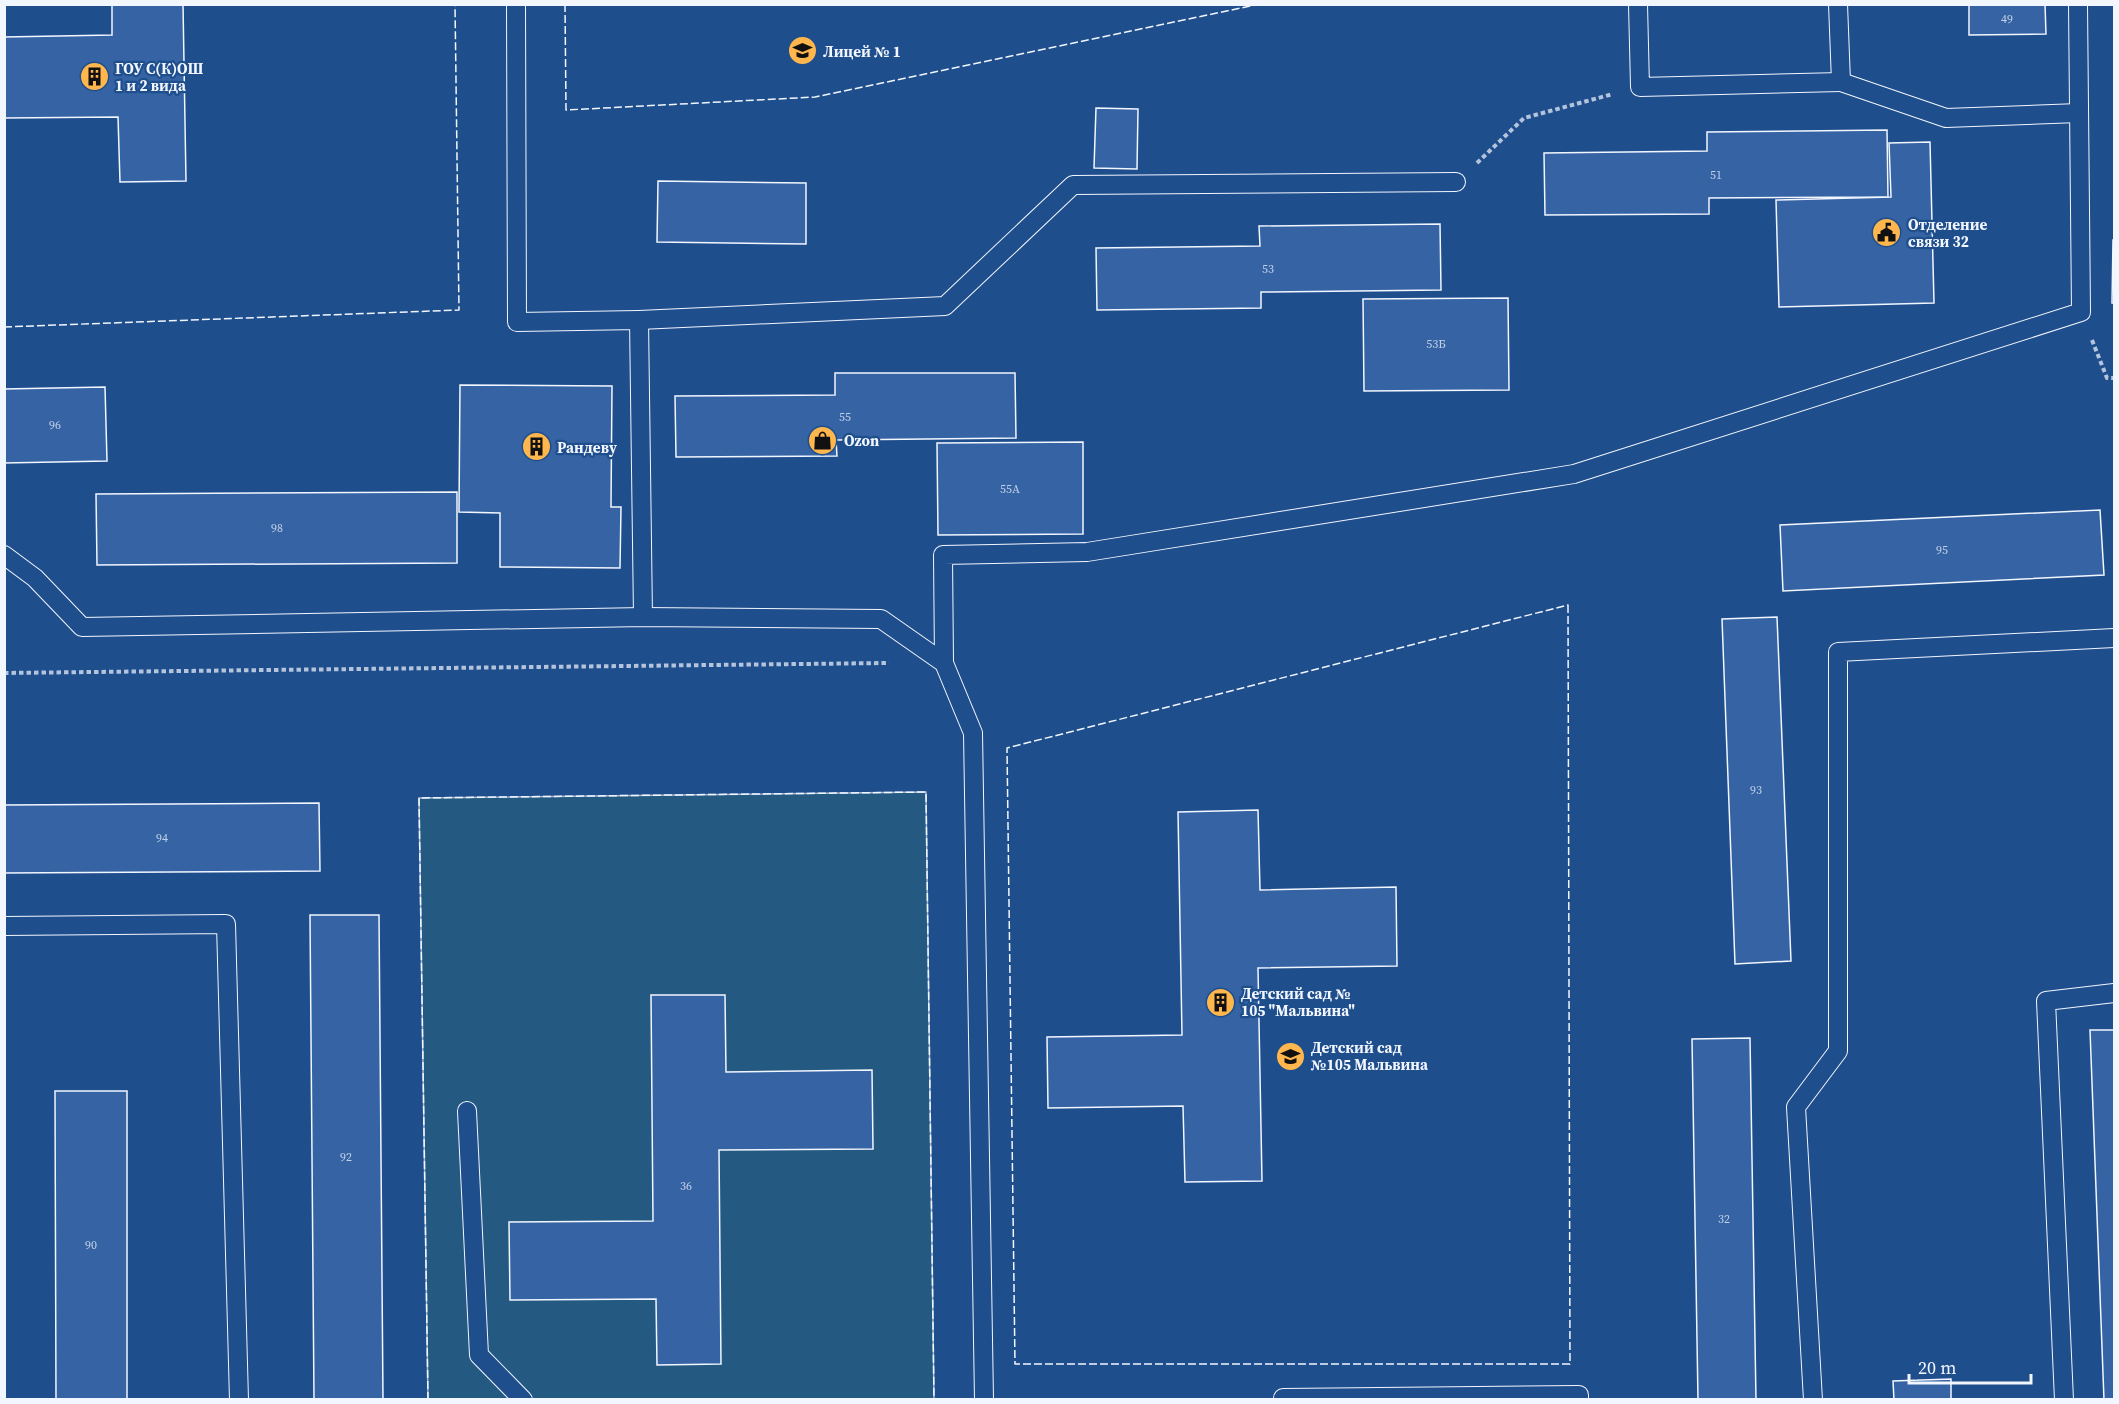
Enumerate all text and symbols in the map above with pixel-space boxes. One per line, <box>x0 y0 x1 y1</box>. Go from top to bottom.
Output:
house number: 49 <box>2001 11 2013 27</box>
school or university icon: Лицей № 1 <box>786 35 818 67</box>
place label: Лицей № 1 <box>823 41 901 62</box>
place label: ГОУ С(К)ОШ 1 и 2 вида <box>115 58 203 96</box>
building icon: ГОУ С(К)ОШ 1 и 2 вида <box>78 61 110 93</box>
house number: 51 <box>1710 167 1722 183</box>
place label: Отделение связи 32 <box>1908 214 1987 252</box>
public building icon: Отделение связи 32 <box>1871 217 1903 249</box>
house number: 53 <box>1262 261 1274 277</box>
house number: 53Б <box>1426 336 1446 352</box>
house number: 55 <box>839 409 851 425</box>
house number: 96 <box>49 417 61 433</box>
shop icon: Ozon <box>807 424 839 456</box>
place label: Ozon <box>844 430 879 451</box>
building icon: Рандеву <box>520 431 552 463</box>
place label: Рандеву <box>557 437 617 458</box>
house number: 55А <box>1000 481 1020 497</box>
house number: 98 <box>271 520 283 536</box>
house number: 95 <box>1936 542 1948 558</box>
house number: 93 <box>1750 782 1762 798</box>
house number: 94 <box>156 830 168 846</box>
place label: Детский сад № 105 "Мальвина" <box>1241 983 1355 1021</box>
building icon: Детский сад № 105 "Мальвина" <box>1204 986 1236 1018</box>
place label: Детский сад №105 Мальвина <box>1310 1037 1429 1075</box>
school or university icon: Детский сад №105 Мальвина <box>1274 1040 1306 1072</box>
house number: 92 <box>340 1149 352 1165</box>
house number: 36 <box>680 1178 692 1194</box>
house number: 32 <box>1718 1211 1730 1227</box>
house number: 90 <box>85 1237 97 1253</box>
scale bar <box>1909 1347 2030 1385</box>
text: 20 m <box>1918 1355 1956 1380</box>

